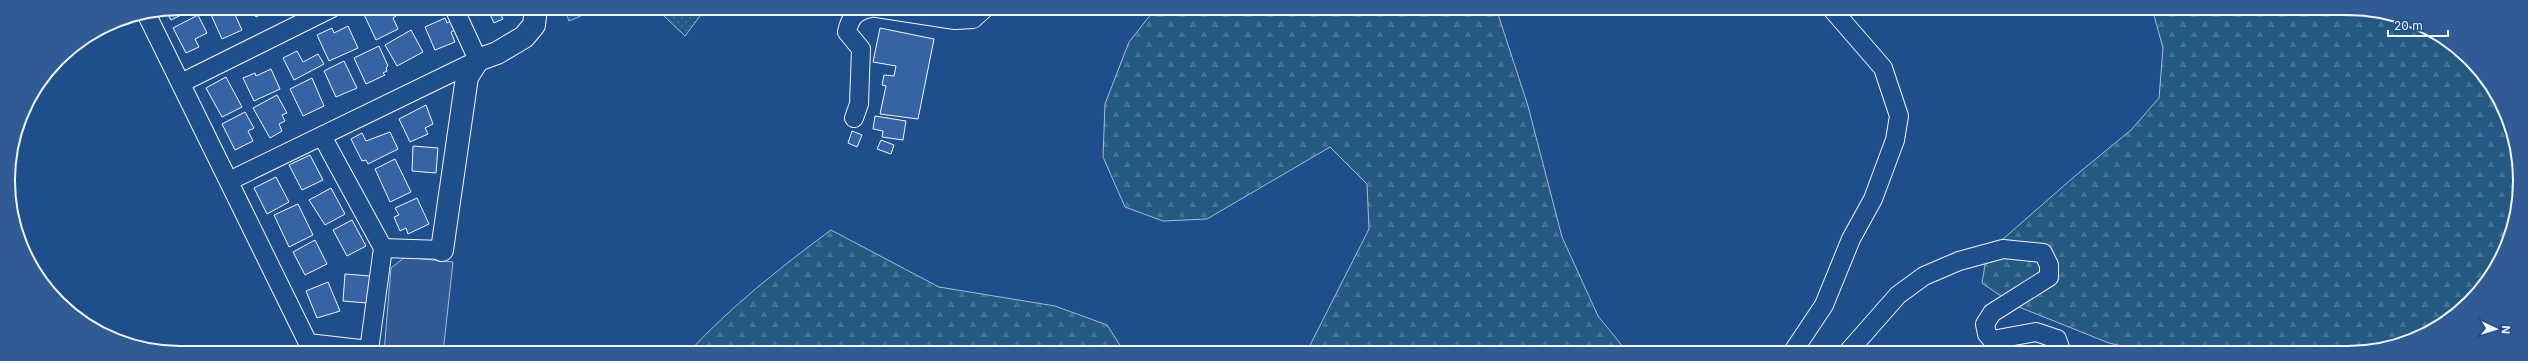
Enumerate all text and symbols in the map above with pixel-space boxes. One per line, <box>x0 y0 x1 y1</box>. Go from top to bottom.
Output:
scale bar <box>2388 12 2448 38</box>
text: 20 m <box>2394 18 2423 33</box>
north arrow <box>2476 309 2516 349</box>
text: N <box>2499 325 2513 334</box>

